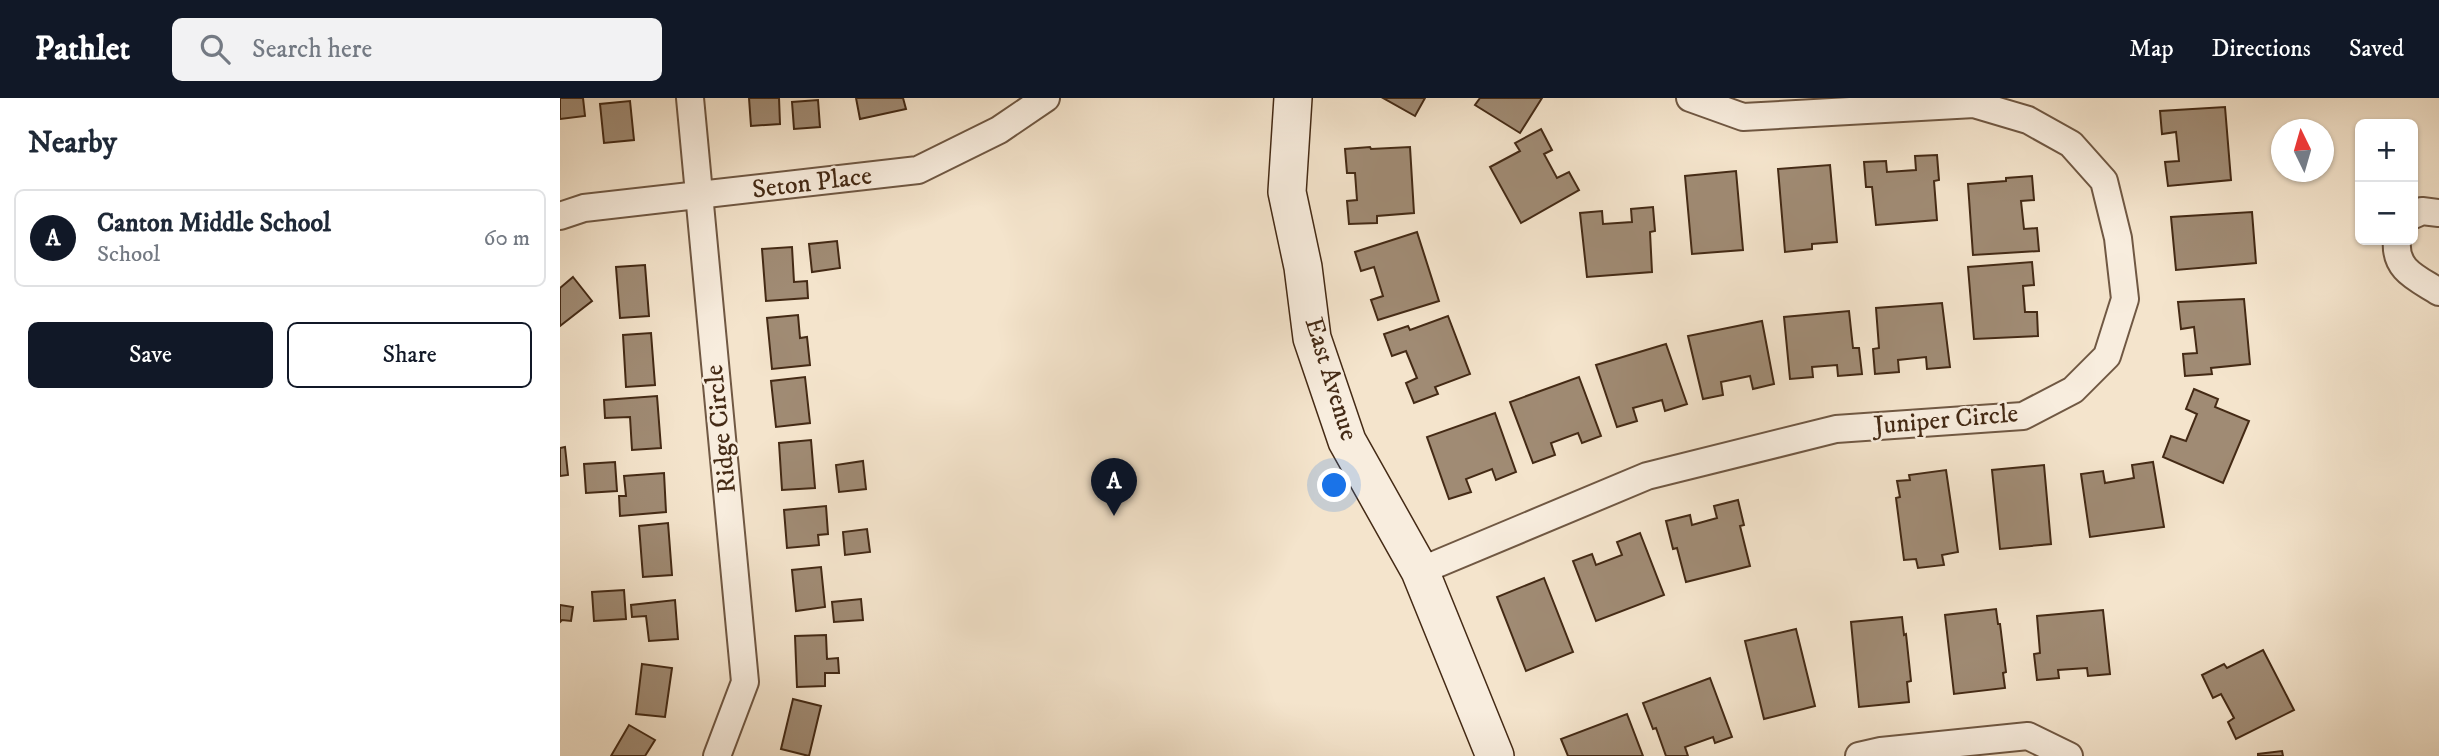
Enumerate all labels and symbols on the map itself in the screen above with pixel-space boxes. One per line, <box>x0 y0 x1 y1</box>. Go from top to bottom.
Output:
north arrow <box>2271 119 2334 182</box>
street label: Seton Place <box>750 159 874 207</box>
street label: East Avenue <box>1297 313 1365 445</box>
street label: Ridge Circle <box>698 363 744 495</box>
street label: Juniper Circle <box>1870 397 2020 443</box>
pin: A <box>1091 458 1137 516</box>
your location <box>1317 468 1351 502</box>

